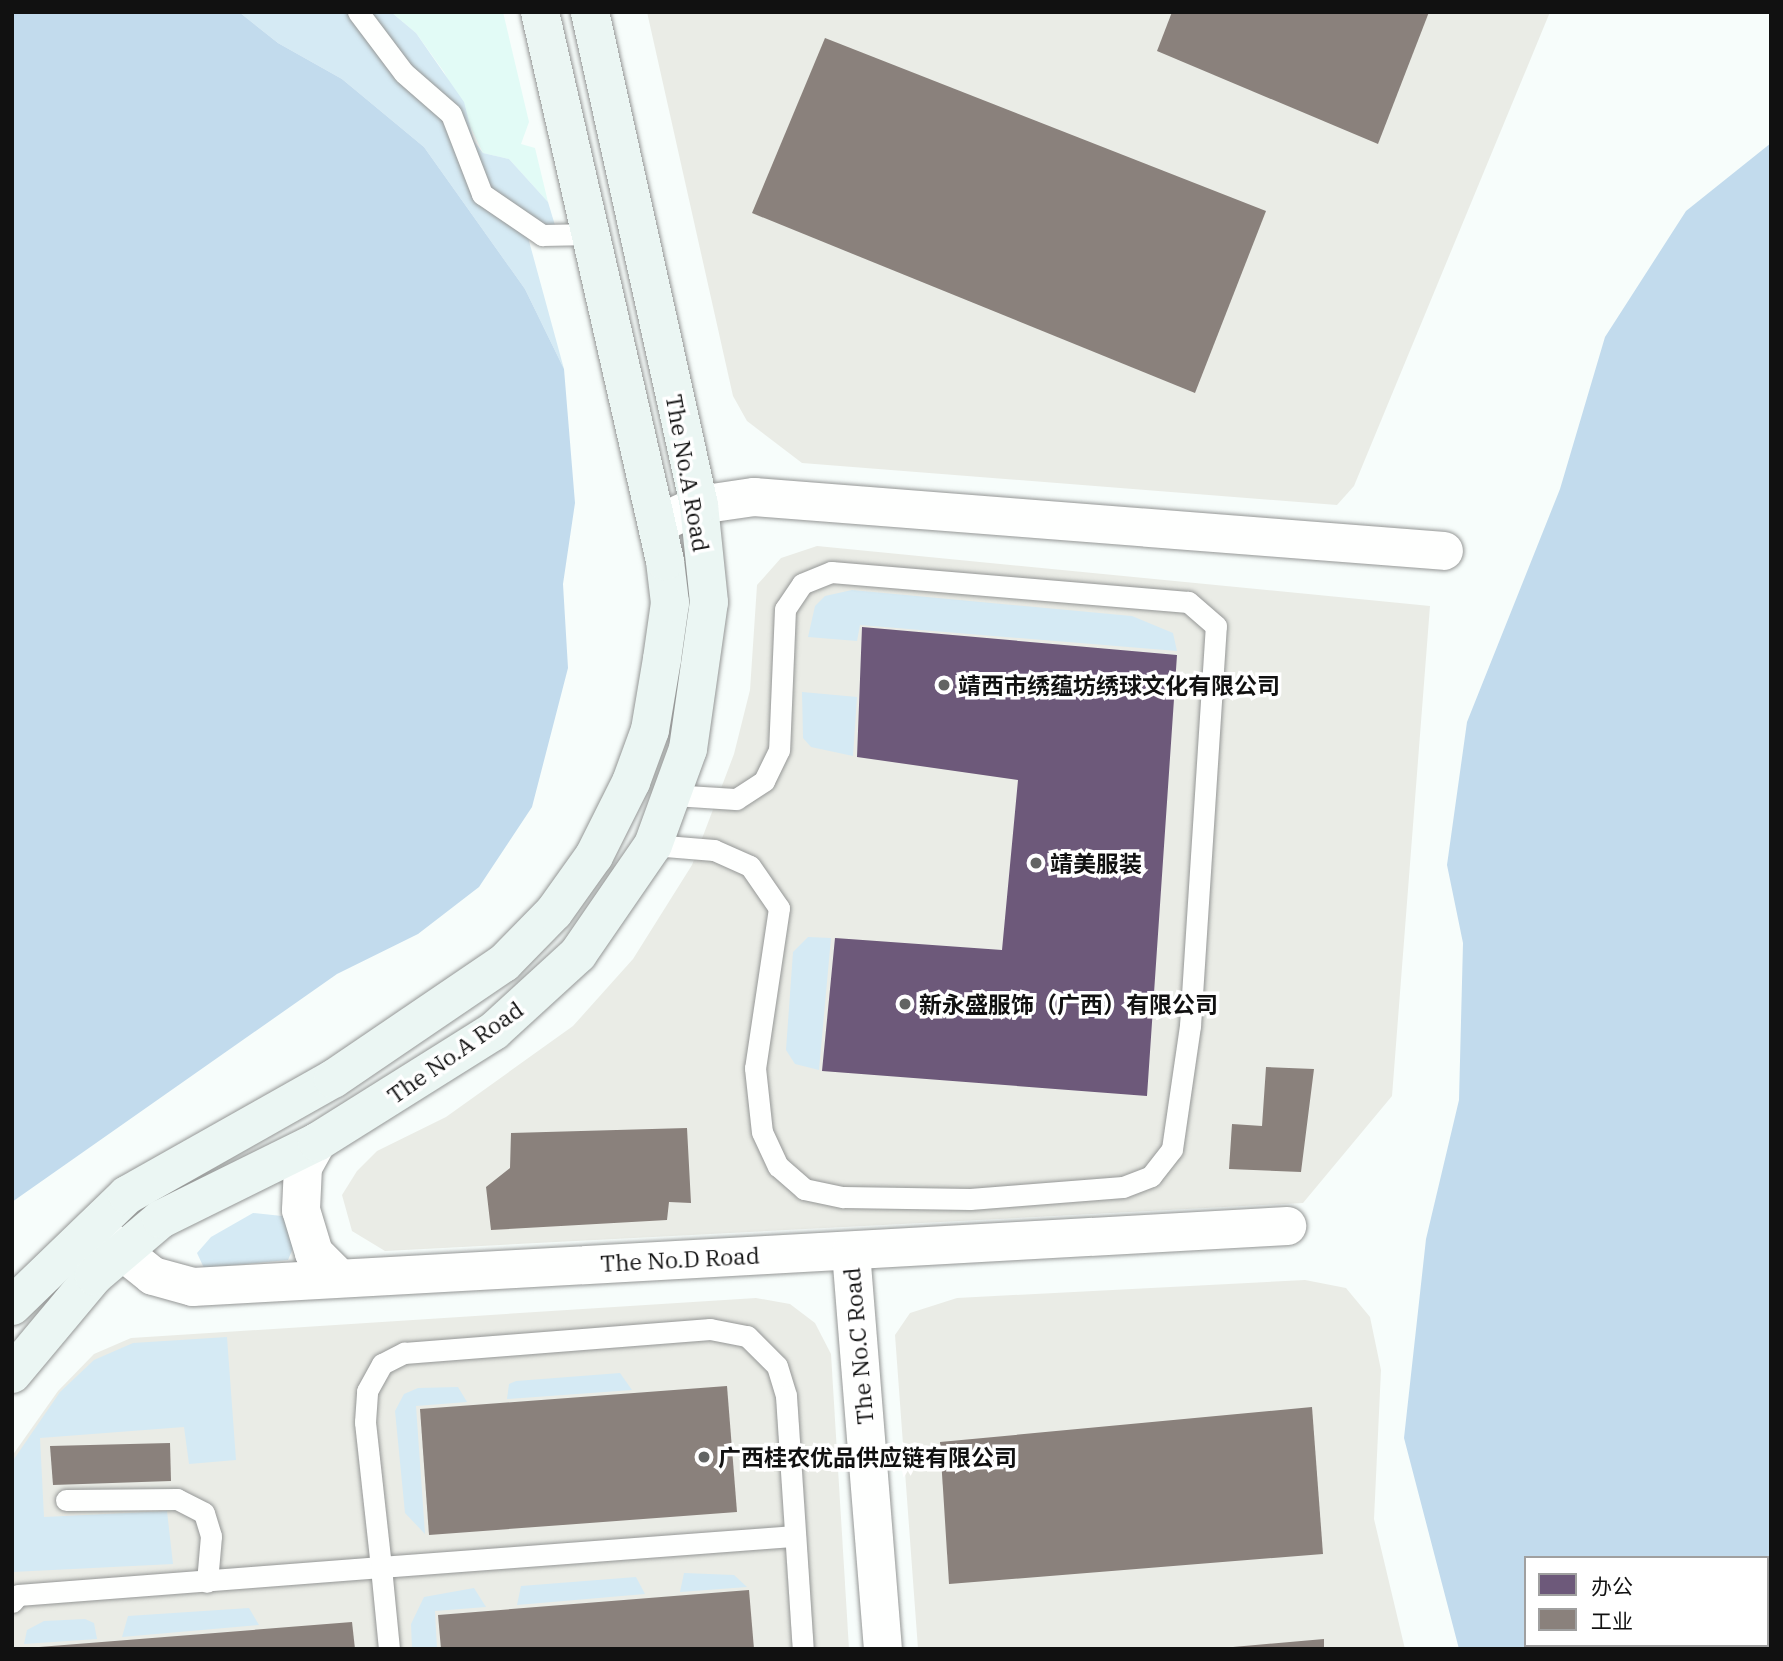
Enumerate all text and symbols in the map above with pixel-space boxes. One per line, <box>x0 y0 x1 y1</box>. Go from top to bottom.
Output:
street label: The No.A Road <box>661 392 715 554</box>
place label: 靖西市绣蕴坊绣球文化有限公司 <box>958 671 1280 699</box>
marker: 靖西市绣蕴坊绣球文化有限公司 <box>936 677 952 693</box>
place label: 靖美服装 <box>1050 849 1142 877</box>
marker: 靖美服装 <box>1028 855 1044 871</box>
place label: 新永盛服饰（广西）有限公司 <box>919 990 1218 1018</box>
street label: The No.A Road <box>382 995 528 1109</box>
marker: 新永盛服饰（广西）有限公司 <box>897 996 913 1012</box>
street label: The No.D Road <box>600 1241 760 1277</box>
street label: The No.C Road <box>837 1266 879 1426</box>
place label: 广西桂农优品供应链有限公司 <box>718 1443 1017 1471</box>
marker: 广西桂农优品供应链有限公司 <box>696 1449 712 1465</box>
legend <box>1524 1556 1769 1647</box>
text: 办公 <box>1591 1572 1633 1600</box>
text: 工业 <box>1591 1607 1633 1635</box>

